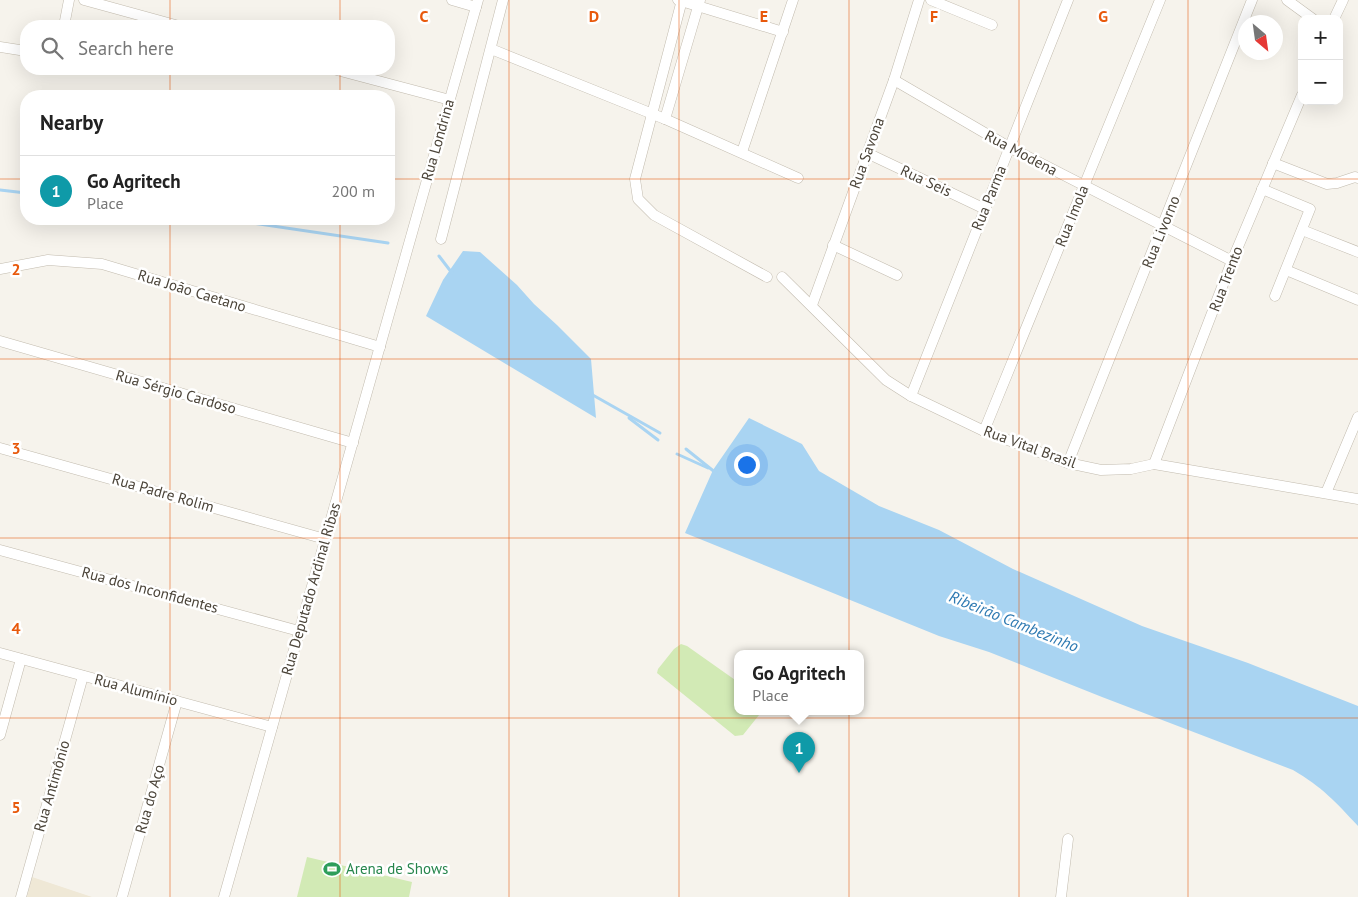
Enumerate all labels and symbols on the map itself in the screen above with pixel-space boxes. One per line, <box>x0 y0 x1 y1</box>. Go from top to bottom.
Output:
text: C <box>420 6 429 26</box>
text: D <box>589 6 599 26</box>
text: E <box>760 6 768 26</box>
text: F <box>930 6 938 26</box>
text: G <box>1098 6 1108 26</box>
north arrow <box>1238 15 1283 60</box>
street label: Rua Londrina <box>417 97 458 183</box>
street label: Rua Savona <box>845 115 888 191</box>
street label: Rua Modena <box>982 125 1061 180</box>
street label: Rua Seis <box>898 160 955 201</box>
street label: Rua Parma <box>967 163 1010 233</box>
street label: Rua Imola <box>1051 182 1092 249</box>
street label: Rua Livorno <box>1137 193 1184 271</box>
street label: Rua Trento <box>1204 243 1247 314</box>
text: 2 <box>11 259 21 279</box>
street label: Rua João Caetano <box>136 265 249 316</box>
street label: Rua Sérgio Cardoso <box>114 365 239 418</box>
street label: Rua Vital Brasil <box>981 421 1080 472</box>
text: 3 <box>11 438 21 458</box>
your location <box>734 452 760 478</box>
street label: Rua Padre Rolim <box>110 469 216 516</box>
street label: Rua Deputado Ardinal Ribas <box>277 500 344 677</box>
street label: Rua dos Inconfidentes <box>80 562 221 617</box>
water label: Ribeirão Cambezinho <box>946 586 1082 656</box>
text: 4 <box>11 618 21 638</box>
street label: Rua Alumínio <box>92 669 180 710</box>
pin: 1 <box>783 732 815 773</box>
street label: Rua Antimônio <box>29 738 74 834</box>
street label: Rua do Aço <box>131 762 168 836</box>
text: 5 <box>11 797 21 817</box>
sports icon: Arena de Shows <box>322 859 342 879</box>
place label: Arena de Shows <box>346 859 448 878</box>

